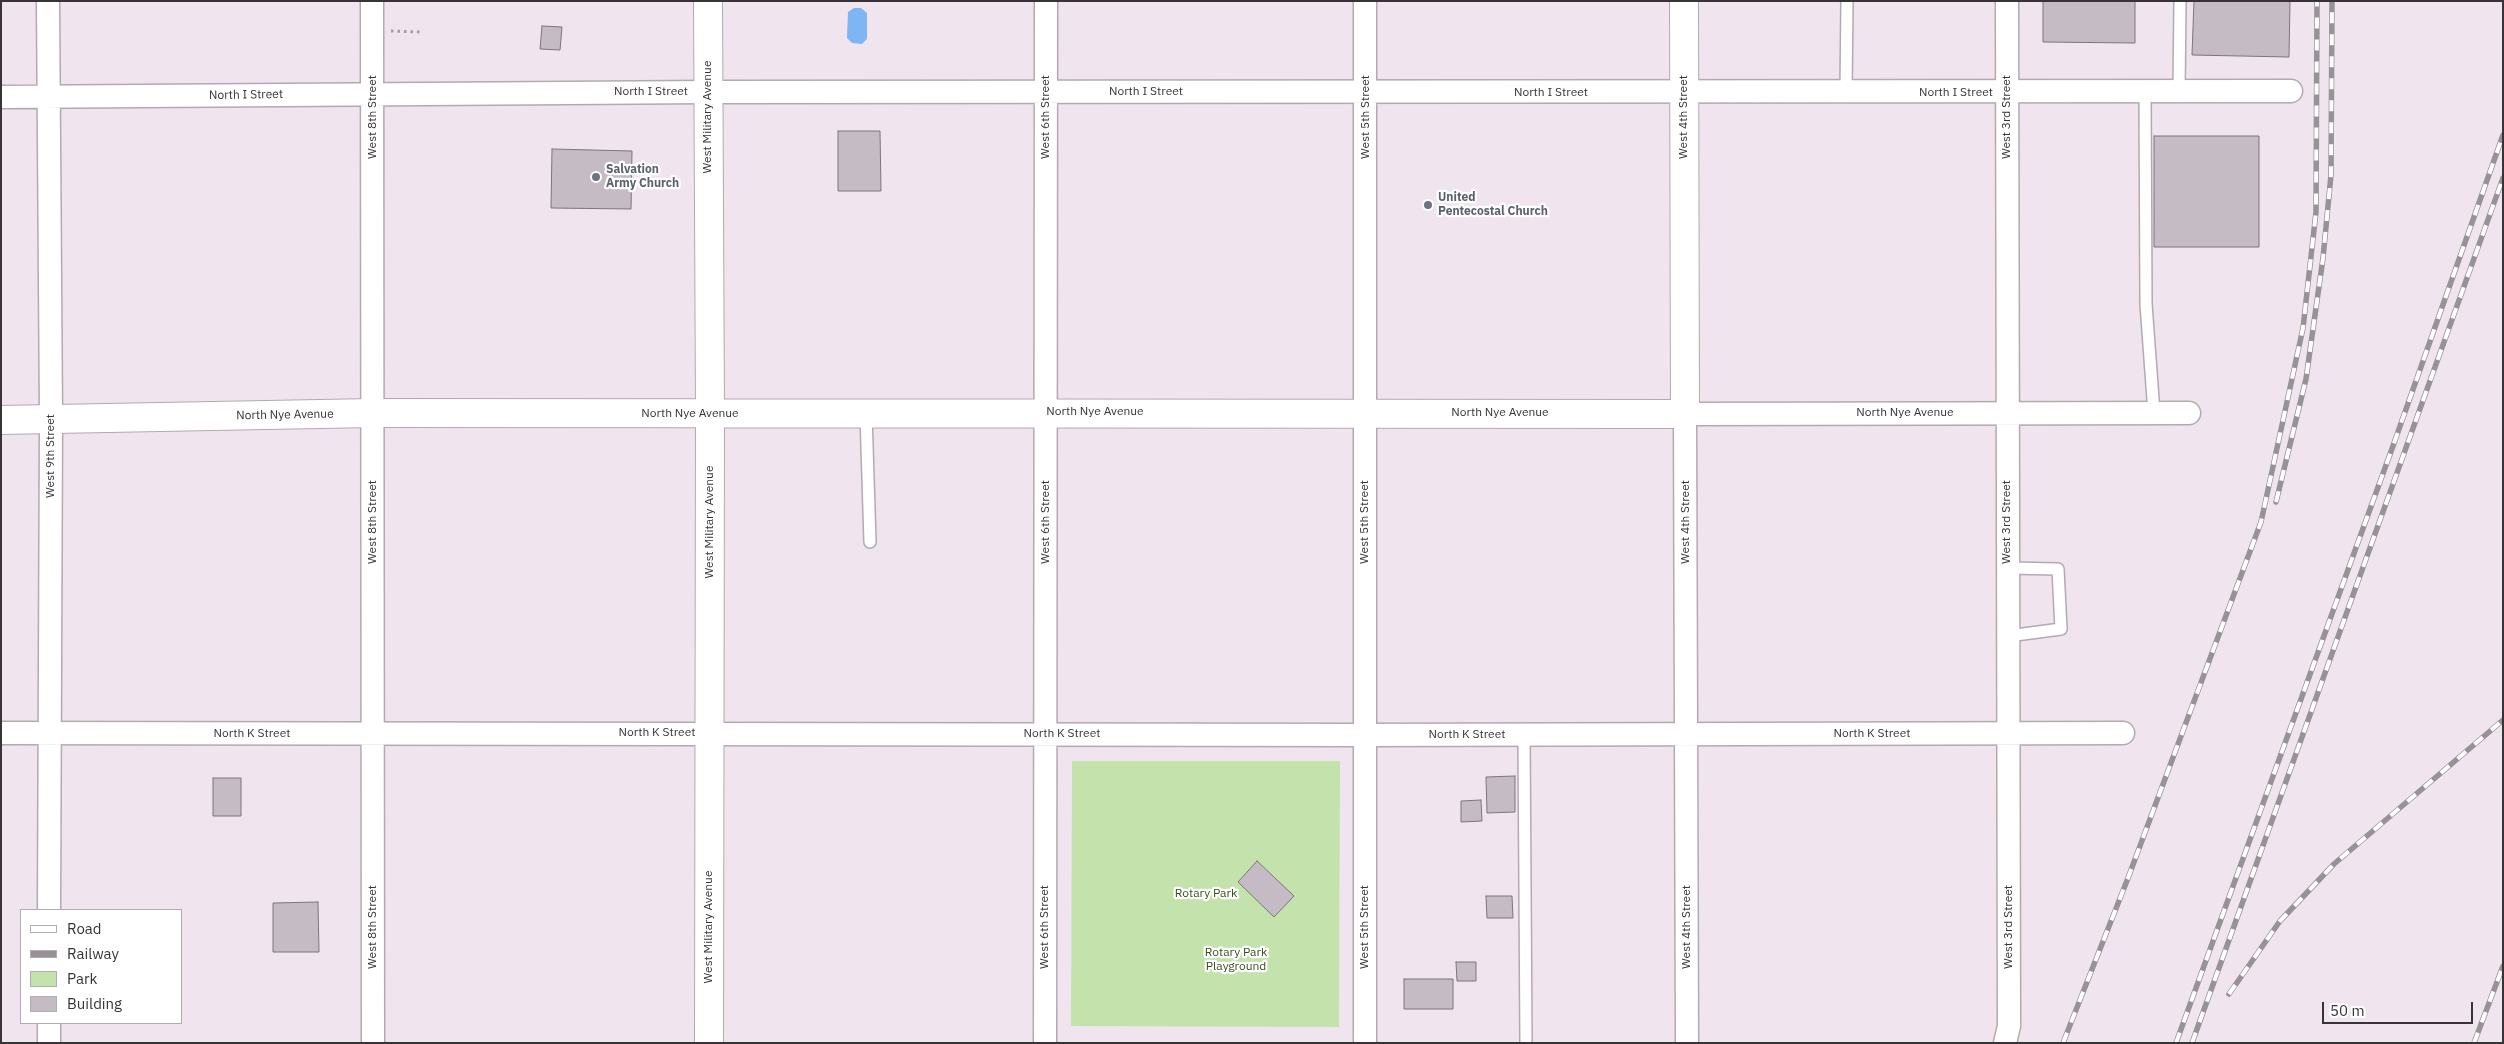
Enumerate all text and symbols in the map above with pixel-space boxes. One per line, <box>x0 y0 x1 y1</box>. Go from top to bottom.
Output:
street label: West Military Avenue <box>701 61 715 173</box>
street label: West 8th Street <box>366 75 380 159</box>
street label: West 6th Street <box>1039 75 1053 159</box>
street label: West 5th Street <box>1359 75 1373 159</box>
street label: West 4th Street <box>1677 75 1691 159</box>
street label: West 3rd Street <box>2000 75 2014 159</box>
street label: North I Street <box>614 85 688 99</box>
street label: North I Street <box>1109 85 1183 99</box>
street label: North I Street <box>1514 86 1588 100</box>
street label: North I Street <box>1919 86 1993 100</box>
street label: North I Street <box>209 87 283 103</box>
place label: Salvation Army Church <box>606 163 679 191</box>
marker: Salvation Army Church <box>590 171 602 183</box>
place label: United Pentecostal Church <box>1438 191 1548 219</box>
marker: United Pentecostal Church <box>1422 199 1434 211</box>
street label: North Nye Avenue <box>1046 405 1144 419</box>
street label: North Nye Avenue <box>1451 406 1549 420</box>
street label: North Nye Avenue <box>1856 406 1954 420</box>
street label: North Nye Avenue <box>236 407 334 423</box>
street label: North Nye Avenue <box>641 407 739 421</box>
street label: West 9th Street <box>44 414 58 498</box>
street label: West Military Avenue <box>703 466 717 578</box>
street label: West 8th Street <box>366 480 380 564</box>
street label: West 6th Street <box>1039 480 1053 564</box>
street label: West 5th Street <box>1358 480 1372 564</box>
street label: West 4th Street <box>1679 480 1693 564</box>
street label: West 3rd Street <box>2000 480 2014 564</box>
street label: North K Street <box>619 726 695 740</box>
street label: North K Street <box>214 727 290 741</box>
street label: North K Street <box>1024 727 1100 741</box>
street label: North K Street <box>1834 727 1910 741</box>
street label: North K Street <box>1429 728 1505 742</box>
street label: West Military Avenue <box>702 871 716 983</box>
street label: West 8th Street <box>366 885 380 969</box>
street label: West 6th Street <box>1038 885 1052 969</box>
street label: West 5th Street <box>1358 885 1372 969</box>
street label: West 4th Street <box>1680 885 1694 969</box>
street label: West 3rd Street <box>2002 885 2016 969</box>
park label: Rotary Park <box>1175 887 1237 901</box>
legend <box>20 909 182 1024</box>
text: Road <box>67 919 102 938</box>
text: Railway <box>67 944 119 963</box>
park label: Rotary Park Playground <box>1205 946 1267 974</box>
text: Park <box>67 969 97 988</box>
scale bar <box>2324 992 2475 1024</box>
text: Building <box>67 994 122 1013</box>
text: 50 m <box>2330 1001 2365 1020</box>

